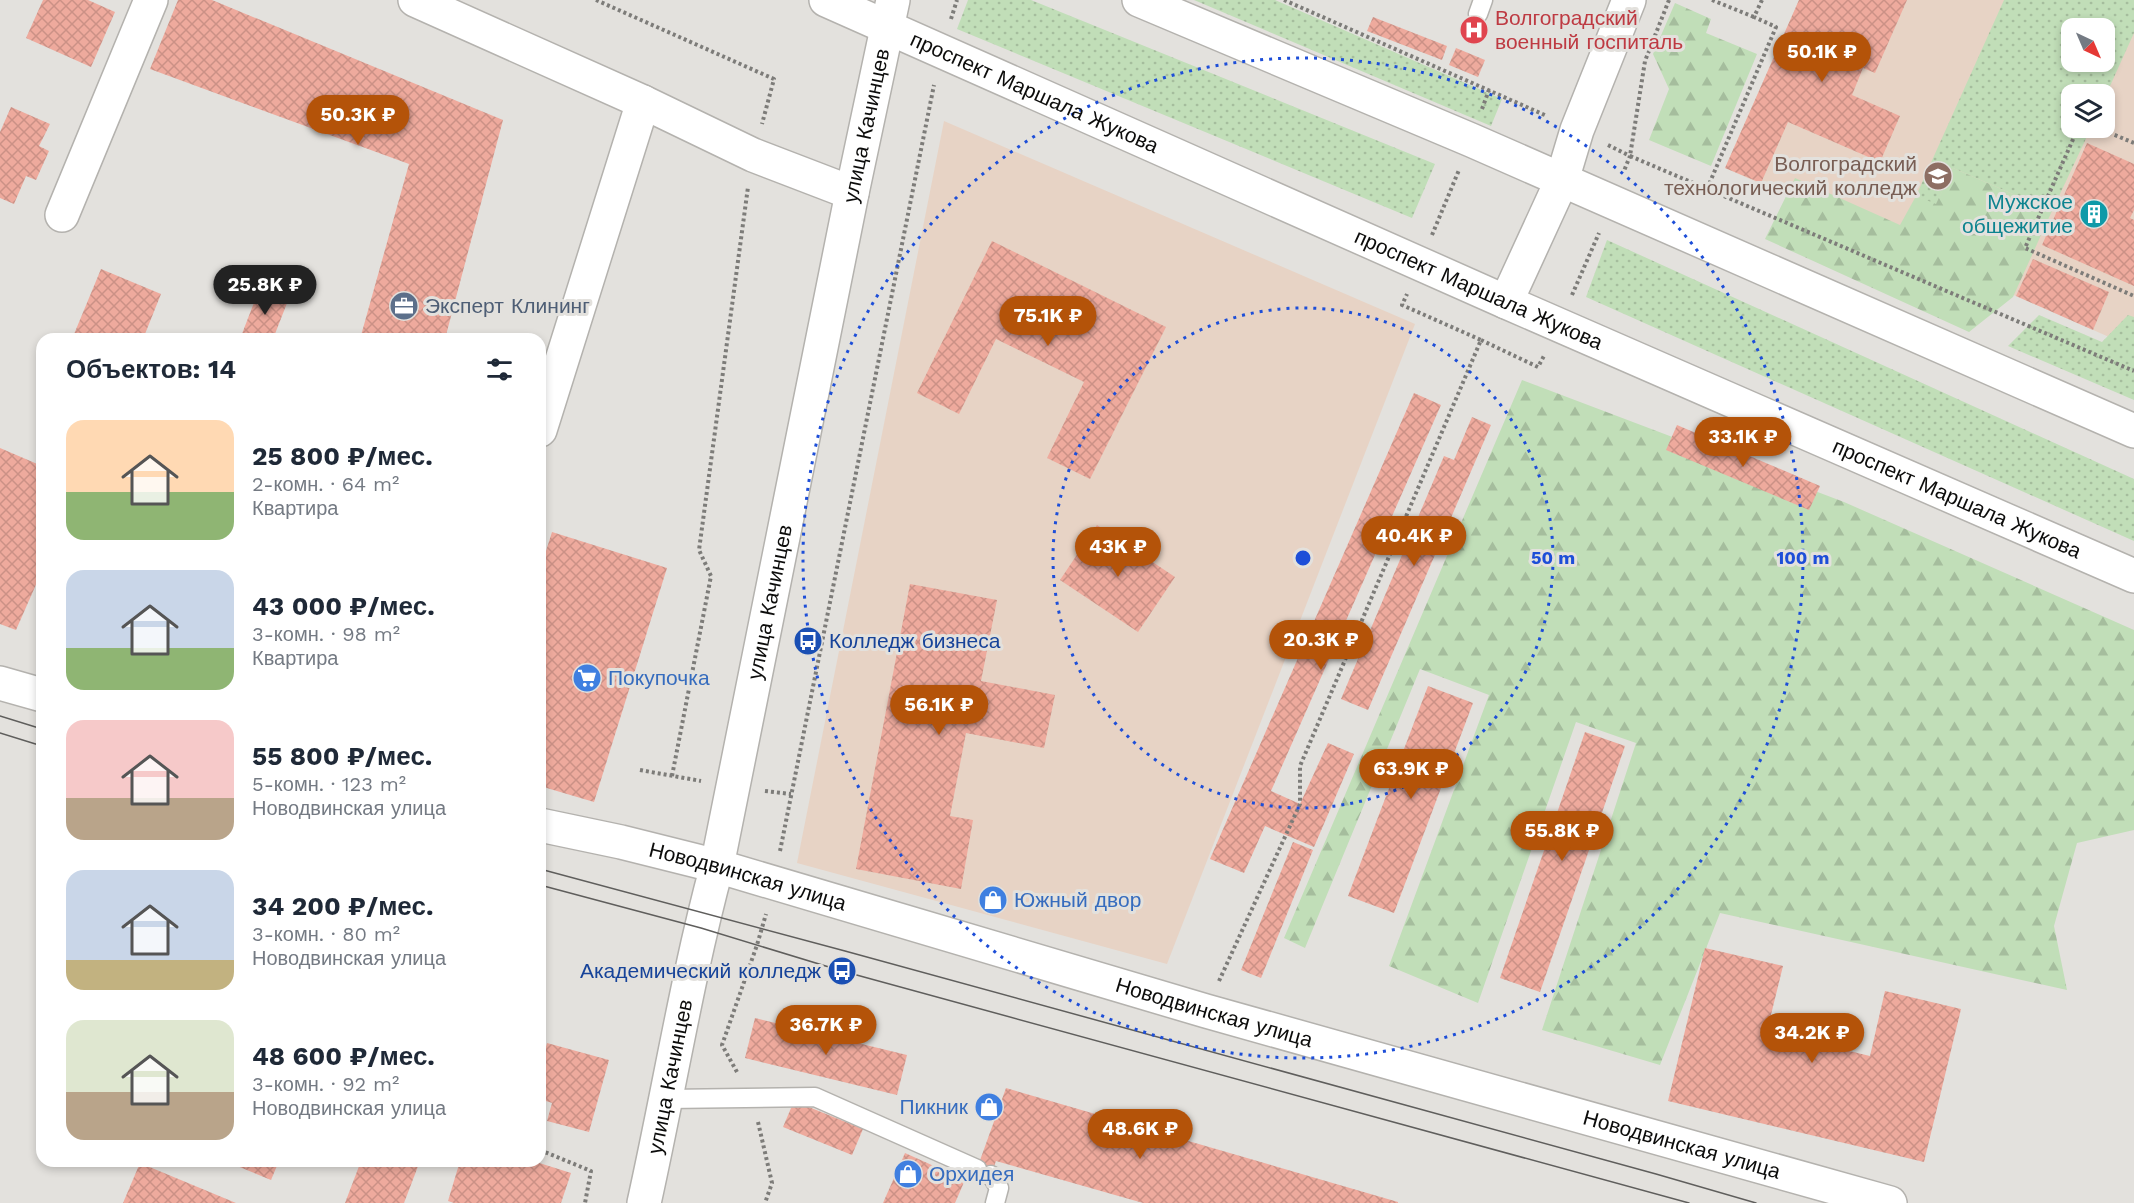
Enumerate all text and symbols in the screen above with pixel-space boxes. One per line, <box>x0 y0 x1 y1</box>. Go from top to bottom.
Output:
place label: Волгоградский военный госпиталь <box>1495 5 1683 54</box>
hospital icon: Волгоградский военный госпиталь <box>1458 14 1490 46</box>
north arrow <box>2061 18 2115 72</box>
map controls <box>2061 18 2115 138</box>
street label: проспект Маршала Жукова <box>907 26 1163 158</box>
pin: 50.1K ₽ <box>1767 32 1877 83</box>
text: 50.1K ₽ <box>1787 39 1857 63</box>
street label: улица Качинцев <box>837 46 894 205</box>
button: layers <box>2061 84 2115 138</box>
pin: 50.3K ₽ <box>303 95 413 146</box>
text: 50.3K ₽ <box>320 102 396 126</box>
place label: Волгоградский технологический колледж <box>1664 151 1917 200</box>
school or university icon: Волгоградский технологический колледж <box>1922 160 1954 192</box>
place label: Мужское общежитие <box>1962 189 2073 238</box>
building icon: Мужское общежитие <box>2078 198 2110 230</box>
street label: проспект Маршала Жукова <box>1351 223 1607 355</box>
pin: 25.8K ₽ <box>210 265 320 316</box>
text: 25.8K ₽ <box>227 272 303 296</box>
office icon: Эксперт Клининг <box>388 290 420 322</box>
place label: Эксперт Клининг <box>425 293 590 318</box>
pin: 75.1K ₽ <box>993 296 1103 347</box>
text: 75.1K ₽ <box>1013 303 1083 327</box>
icon: filters <box>483 353 516 386</box>
text: Объектов: 14 <box>66 354 236 384</box>
pin: 33.1K ₽ <box>1688 417 1798 468</box>
text: 33.1K ₽ <box>1708 424 1778 448</box>
street label: проспект Маршала Жукова <box>1829 433 2086 564</box>
text: 25 800 ₽/мес. <box>252 441 433 471</box>
icon: home <box>114 444 186 516</box>
text: 2-комн. · 64 m² <box>252 472 399 496</box>
text: Квартира <box>252 496 338 520</box>
pin: 40.4K ₽ <box>1359 516 1469 567</box>
street label: улица Качинцев <box>742 522 797 682</box>
text: 40.4K ₽ <box>1375 523 1453 547</box>
pin: 43K ₽ <box>1076 527 1160 578</box>
text: 43K ₽ <box>1089 534 1147 558</box>
text: 50 m <box>1531 547 1575 568</box>
text: 100 m <box>1776 547 1830 568</box>
centre of rings <box>1293 548 1313 568</box>
text: 43 000 ₽/мес. <box>252 591 435 621</box>
icon: home <box>114 594 186 666</box>
pin: 20.3K ₽ <box>1266 620 1376 671</box>
text: 3-комн. · 98 m² <box>252 622 400 646</box>
bus stop icon: Колледж бизнеса <box>792 625 824 657</box>
text: 20.3K ₽ <box>1283 627 1359 651</box>
place label: Колледж бизнеса <box>829 628 1001 653</box>
text: Квартира <box>252 646 338 670</box>
supermarket icon: Покупочка <box>571 662 603 694</box>
place label: Покупочка <box>608 665 710 690</box>
pin: 56.1K ₽ <box>884 685 994 736</box>
text: 56.1K ₽ <box>904 692 974 716</box>
text: 55 800 ₽/мес. <box>252 741 432 771</box>
icon: home <box>114 744 186 816</box>
pin: 63.9K ₽ <box>1356 749 1466 800</box>
text: 63.9K ₽ <box>1373 756 1449 780</box>
text: 5-комн. · 123 m² <box>252 772 406 796</box>
text: Новодвинская улица <box>252 796 446 820</box>
pin: 55.8K ₽ <box>1507 811 1617 862</box>
text: 55.8K ₽ <box>1525 818 1599 842</box>
street label: Новодвинская улица <box>646 836 850 916</box>
shop icon: Южный двор <box>977 884 1009 916</box>
place label: Южный двор <box>1014 887 1141 912</box>
text: 34 200 ₽/мес. <box>252 891 433 921</box>
icon: home <box>114 894 186 966</box>
text: 3-комн. · 80 m² <box>252 922 400 946</box>
text: Новодвинская улица <box>252 946 446 970</box>
bus stop icon: Академический колледж <box>826 955 858 987</box>
place label: Академический колледж <box>580 958 821 983</box>
street label: Новодвинская улица <box>1113 972 1316 1052</box>
street label: улица Качинцев <box>642 997 697 1156</box>
pin: 36.7K ₽ <box>771 1005 881 1056</box>
text: 36.7K ₽ <box>789 1012 863 1036</box>
pin: 34.2K ₽ <box>1757 1013 1867 1064</box>
text: 34.2K ₽ <box>1774 1020 1850 1044</box>
text: 48 600 ₽/мес. <box>252 1041 435 1071</box>
icon: home <box>114 1044 186 1116</box>
text: 3-комн. · 92 m² <box>252 1072 399 1096</box>
shop icon: Пикник <box>973 1091 1005 1123</box>
place label: Пикник <box>899 1094 969 1119</box>
text: Новодвинская улица <box>252 1096 446 1120</box>
street label: Новодвинская улица <box>1580 1104 1784 1184</box>
pin: 48.6K ₽ <box>1085 1109 1195 1160</box>
text: 48.6K ₽ <box>1102 1116 1178 1140</box>
shop icon: Орхидея <box>892 1158 924 1190</box>
place label: Орхидея <box>929 1161 1014 1186</box>

